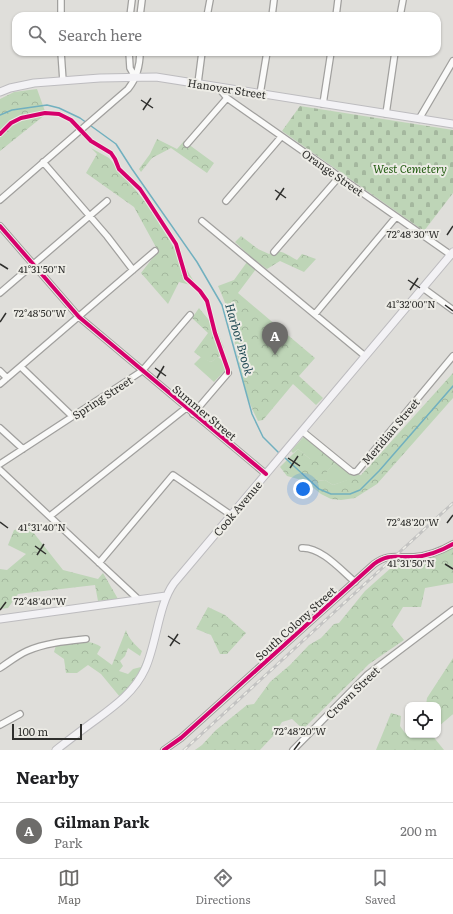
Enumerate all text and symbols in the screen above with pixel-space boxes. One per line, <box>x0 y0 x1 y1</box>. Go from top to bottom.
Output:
search box <box>12 12 441 56</box>
icon: search <box>26 23 48 45</box>
text: Search here <box>58 23 142 46</box>
street label: Hanover Street <box>187 74 268 102</box>
street label: Orange Street <box>299 145 368 200</box>
park label: West Cemetery <box>373 160 447 176</box>
text: 72°48'30"W <box>387 226 439 241</box>
text: 41°31'50"N <box>18 261 66 276</box>
text: 41°32'00"N <box>386 296 436 311</box>
water label: Harbor Brook <box>221 301 259 377</box>
text: 72°48'50"W <box>14 305 66 320</box>
pin: A <box>262 322 288 355</box>
street label: Spring Street <box>69 371 136 423</box>
street label: Summer Street <box>170 380 241 444</box>
street label: Meridian Street <box>357 394 423 468</box>
street label: Cook Avenue <box>209 477 265 539</box>
your location <box>293 479 313 499</box>
text: 72°48'20"W <box>387 514 439 529</box>
text: 41°31'40"N <box>18 519 66 534</box>
text: 41°31'50"N <box>387 555 435 570</box>
street label: South Colony Street <box>251 582 339 664</box>
text: 72°48'40"W <box>14 593 67 608</box>
street label: Crown Street <box>321 662 383 722</box>
map controls <box>405 702 441 738</box>
button: locate <box>405 702 441 738</box>
scale bar <box>12 722 82 741</box>
text: 100 m <box>18 723 48 739</box>
text: 72°48'20"W <box>274 723 326 738</box>
text: Nearby <box>16 764 79 789</box>
text: Gilman Park <box>54 810 149 833</box>
text: A <box>24 821 34 840</box>
text: 200 m <box>400 821 437 840</box>
text: Park <box>54 833 83 852</box>
tab: Map <box>57 867 81 907</box>
tab: Directions <box>195 867 250 907</box>
tab: Saved <box>365 867 396 907</box>

